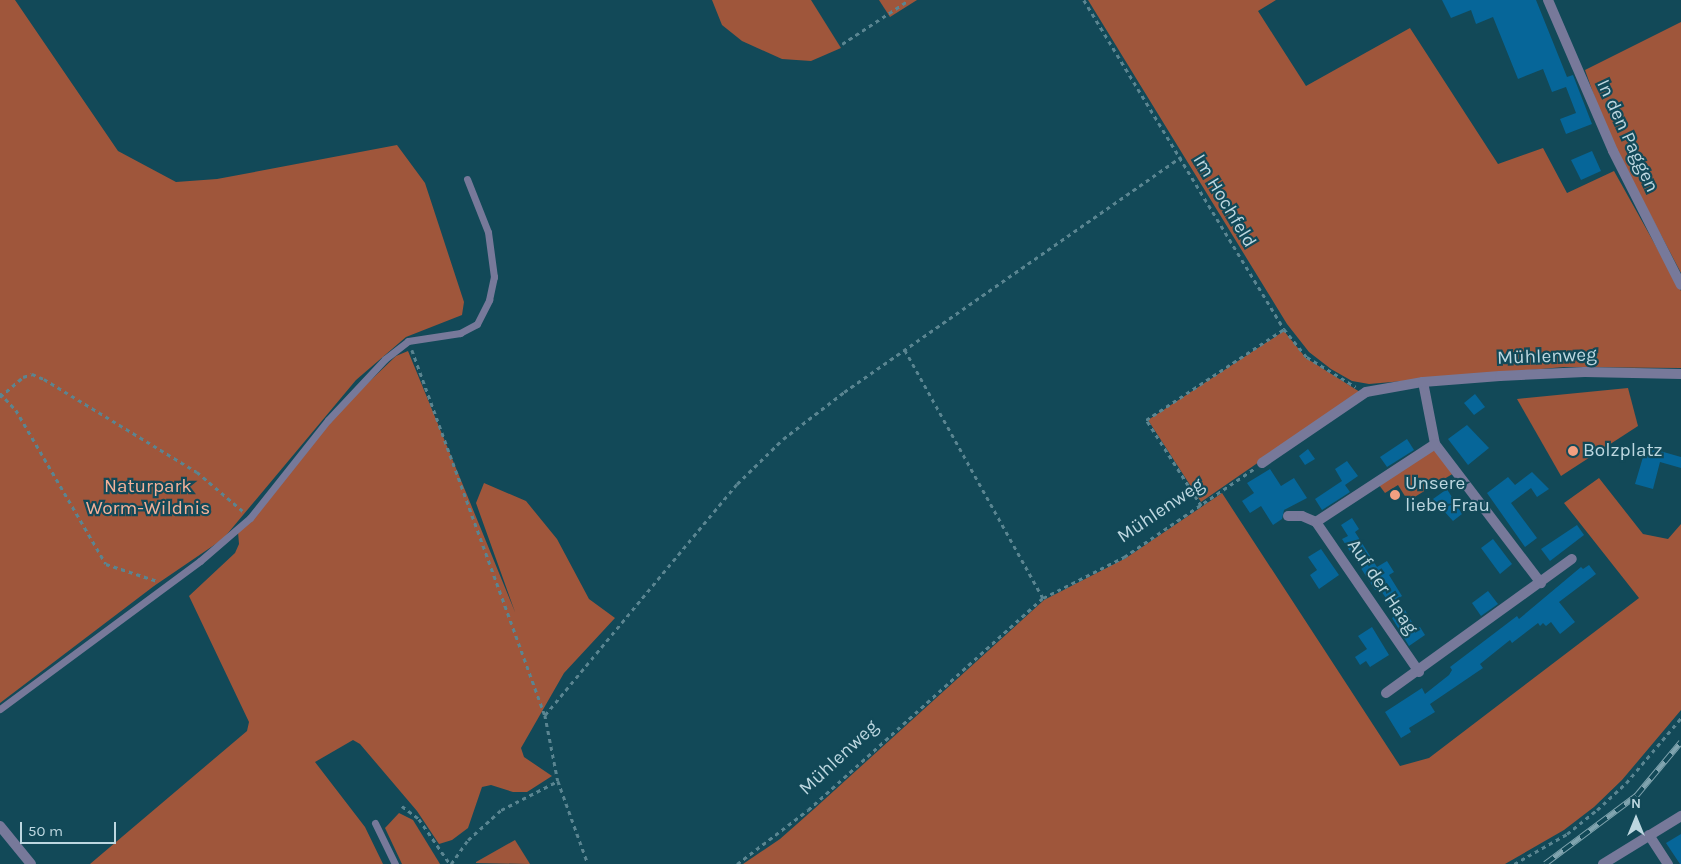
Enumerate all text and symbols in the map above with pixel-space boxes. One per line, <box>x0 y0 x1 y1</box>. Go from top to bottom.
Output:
street label: In den Paggen <box>1591 76 1663 196</box>
street label: Im Hochfeld <box>1187 150 1261 252</box>
street label: Mühlenweg <box>1497 344 1597 370</box>
place label: Bolzplatz <box>1583 440 1663 462</box>
marker: Bolzplatz <box>1567 445 1579 457</box>
place label: Unsere liebe Frau <box>1405 473 1490 517</box>
street label: Mühlenweg <box>1113 474 1209 548</box>
park label: Naturpark Worm-Wildnis <box>86 476 210 520</box>
marker: Unsere liebe Frau <box>1389 489 1401 501</box>
street label: Auf der Haag <box>1342 535 1422 639</box>
street label: Mühlenweg <box>795 716 883 800</box>
north arrow <box>1611 794 1661 844</box>
text: N <box>1631 795 1641 812</box>
scale bar <box>22 812 119 844</box>
text: 50 m <box>28 822 63 840</box>

